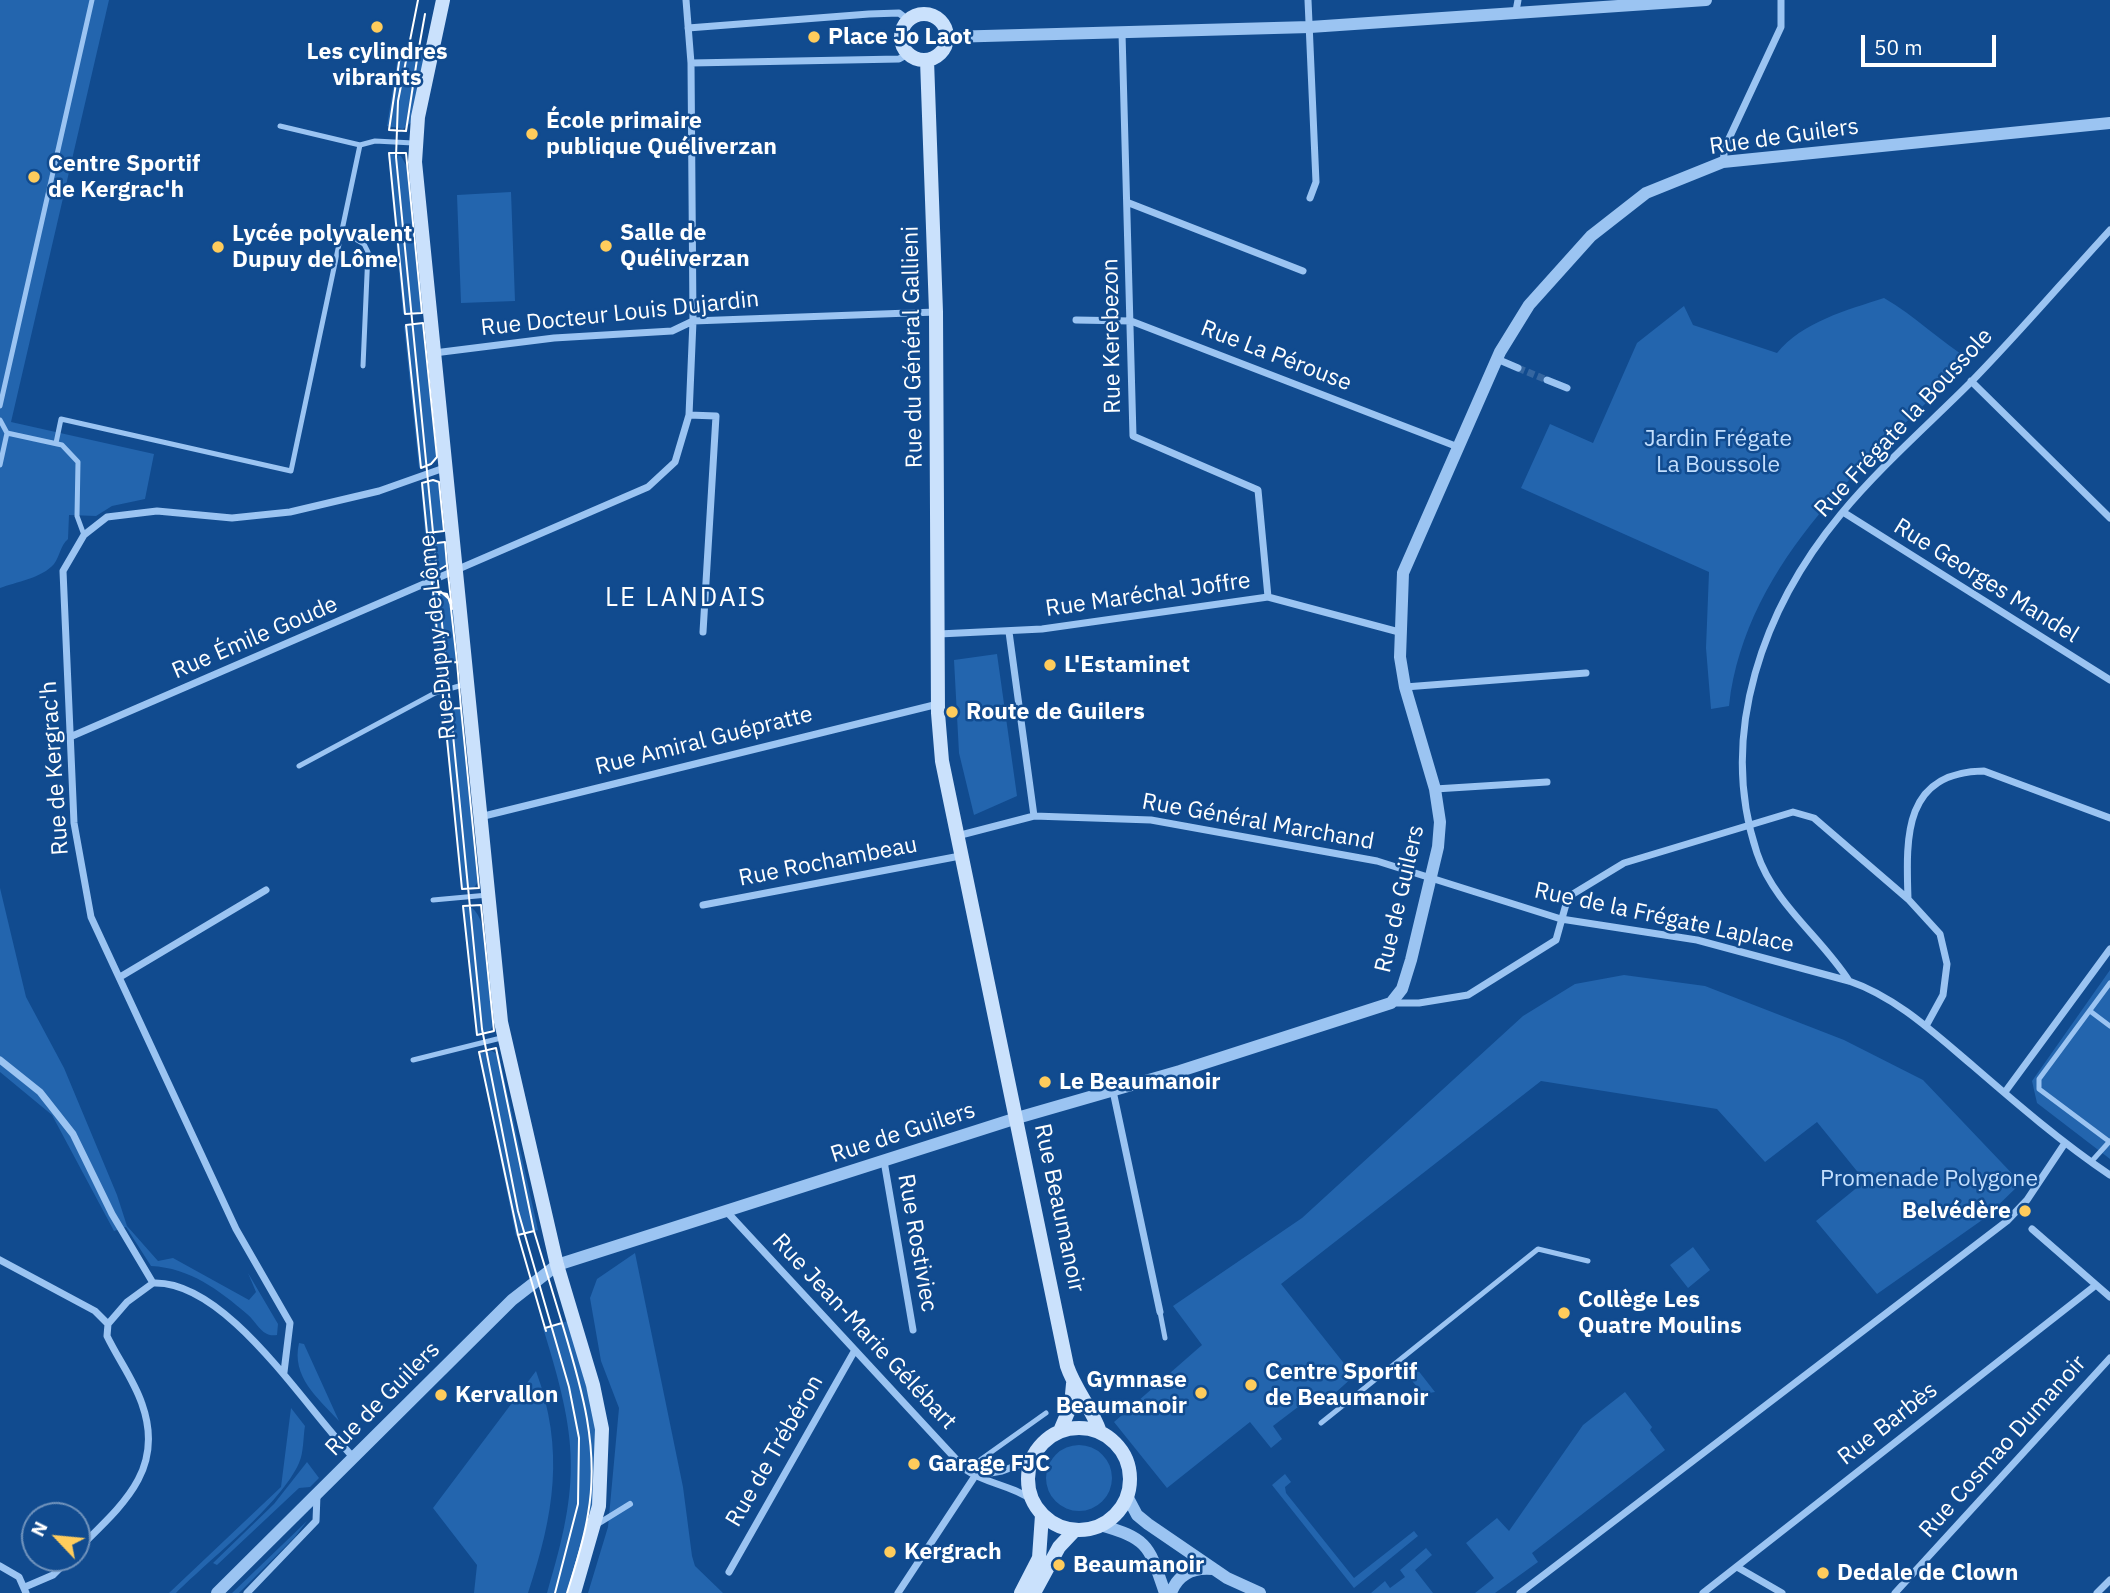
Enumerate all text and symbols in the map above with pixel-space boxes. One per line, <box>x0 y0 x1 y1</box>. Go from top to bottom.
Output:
marker: Les cylindres vibrants <box>369 19 385 35</box>
scale bar <box>1865 21 2000 65</box>
place label: Place Jo Laot <box>828 23 972 51</box>
marker: Place Jo Laot <box>806 29 822 45</box>
text: 50 m <box>1874 33 1923 61</box>
place label: Les cylindres vibrants <box>306 38 448 92</box>
place label: École primaire publique Quéliverzan <box>546 107 777 161</box>
street label: Rue de Guilers <box>1708 113 1860 161</box>
marker: École primaire publique Quéliverzan <box>524 126 540 142</box>
place label: Centre Sportif de Kergrac'h <box>48 150 200 204</box>
marker: Centre Sportif de Kergrac'h <box>26 169 42 185</box>
place label: Salle de Quéliverzan <box>620 219 750 273</box>
place label: Lycée polyvalent Dupuy de Lôme <box>232 220 412 274</box>
street label: Rue du Général Gallieni <box>897 226 929 468</box>
marker: Salle de Quéliverzan <box>598 238 614 254</box>
marker: Lycée polyvalent Dupuy de Lôme <box>210 239 226 255</box>
street label: Rue Kerebezon <box>1097 258 1127 414</box>
street label: Rue Docteur Louis Dujardin <box>479 286 761 342</box>
street label: Rue La Pérouse <box>1197 315 1355 397</box>
street label: Rue Frégate la Boussole <box>1809 323 1999 523</box>
park label: Jardin Frégate La Boussole <box>1644 425 1792 479</box>
street label: Rue Georges Mandel <box>1888 513 2084 649</box>
street label: Rue Dupuy de Lôme <box>414 533 462 741</box>
street label: Rue Maréchal Joffre <box>1044 567 1252 623</box>
district label: LE LANDAIS <box>606 582 766 614</box>
street label: Rue Émile Goude <box>168 591 342 685</box>
place label: L'Estaminet <box>1064 651 1190 679</box>
marker: L'Estaminet <box>1042 657 1058 673</box>
street label: Rue de Kergrac'h <box>35 680 75 856</box>
place label: Route de Guilers <box>966 698 1145 726</box>
street label: Rue Amiral Guépratte <box>593 701 815 781</box>
marker: Route de Guilers <box>944 704 960 720</box>
street label: Rue Général Marchand <box>1140 788 1376 856</box>
street label: Rue de Guilers <box>1370 823 1430 975</box>
street label: Rue Rochambeau <box>736 831 920 893</box>
street label: Rue de la Frégate Laplace <box>1532 877 1796 959</box>
place label: Le Beaumanoir <box>1059 1068 1221 1096</box>
marker: Le Beaumanoir <box>1037 1074 1053 1090</box>
street label: Rue de Guilers <box>827 1097 979 1169</box>
street label: Rue Beaumanoir <box>1028 1121 1090 1295</box>
park label: Promenade Polygone <box>1820 1165 2038 1193</box>
street label: Rue Rostiviec <box>891 1172 943 1314</box>
place label: Belvédère <box>1902 1197 2011 1225</box>
marker: Belvédère <box>2017 1203 2033 1219</box>
street label: Rue Jean-Marie Gélébart <box>766 1228 962 1436</box>
place label: Collège Les Quatre Moulins <box>1578 1286 1742 1340</box>
marker: Collège Les Quatre Moulins <box>1556 1305 1572 1321</box>
street label: Rue de Guilers <box>320 1336 446 1462</box>
street label: Rue Cosmao Dumanoir <box>1914 1350 2092 1544</box>
place label: Centre Sportif de Beaumanoir <box>1265 1358 1429 1412</box>
place label: Gymnase Beaumanoir <box>1056 1366 1187 1420</box>
street label: Rue de Trébéron <box>720 1370 830 1532</box>
marker: Centre Sportif de Beaumanoir <box>1243 1377 1259 1393</box>
street label: Rue Barbès <box>1833 1377 1943 1471</box>
place label: Kervallon <box>455 1381 558 1409</box>
marker: Gymnase Beaumanoir <box>1193 1385 1209 1401</box>
marker: Kervallon <box>433 1387 449 1403</box>
place label: Garage FJC <box>928 1450 1050 1478</box>
marker: Garage FJC <box>906 1456 922 1472</box>
north arrow <box>21 1502 91 1572</box>
text: N <box>25 1517 53 1540</box>
place label: Kergrach <box>904 1538 1002 1566</box>
marker: Kergrach <box>882 1544 898 1560</box>
place label: Beaumanoir <box>1073 1551 1204 1579</box>
marker: Beaumanoir <box>1051 1557 1067 1573</box>
place label: Dedale de Clown <box>1837 1559 2018 1587</box>
marker: Dedale de Clown <box>1815 1565 1831 1581</box>

